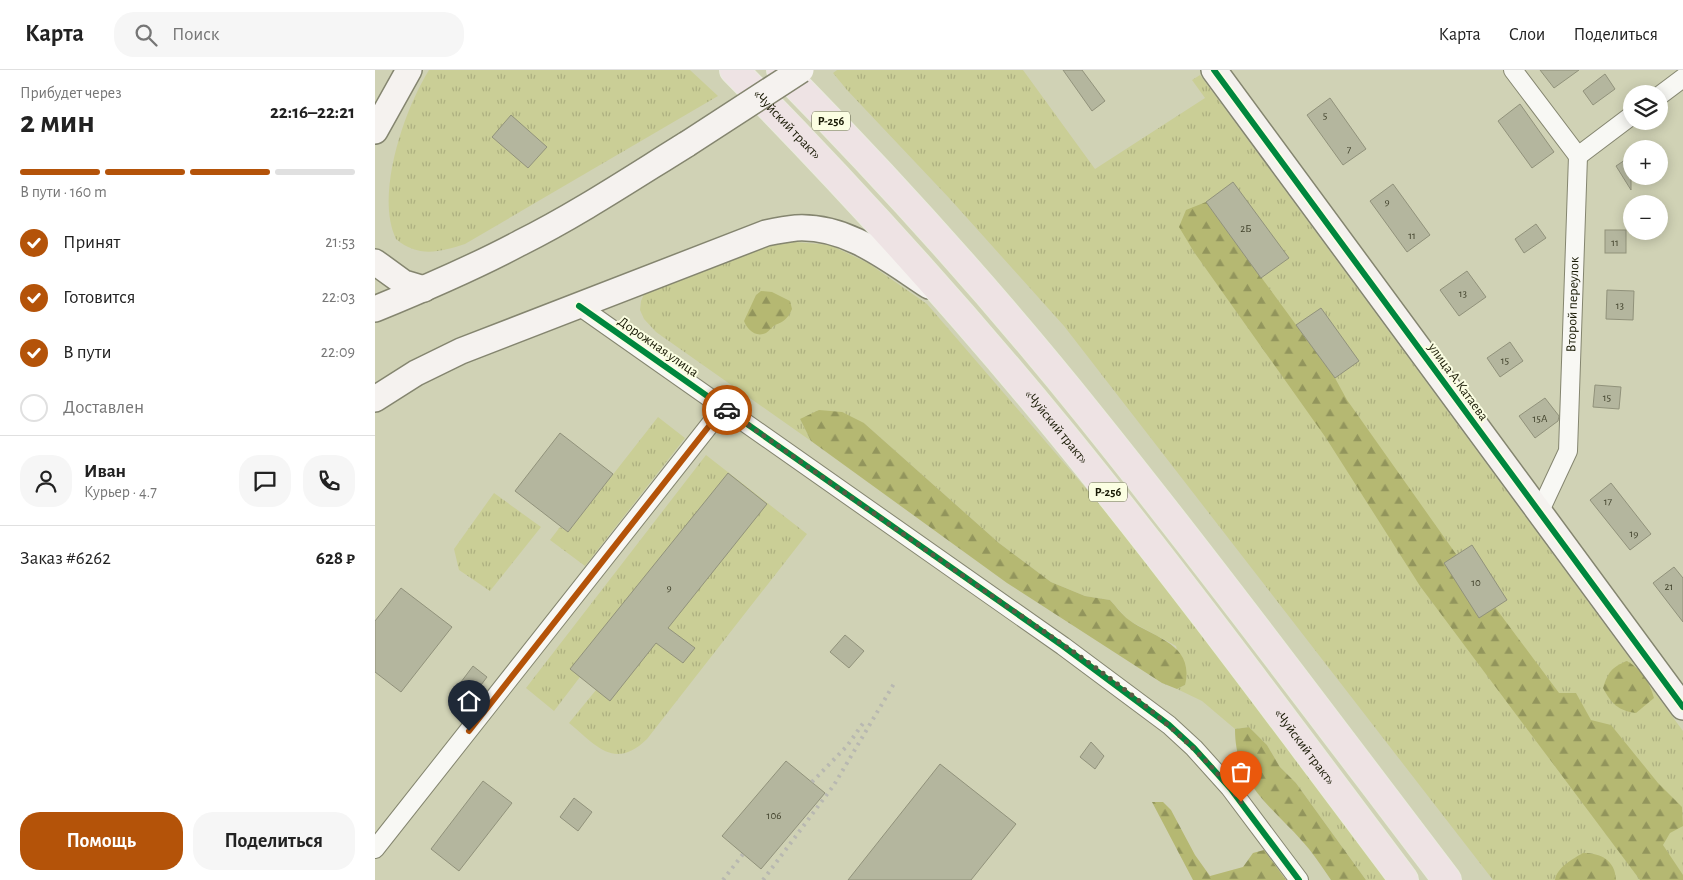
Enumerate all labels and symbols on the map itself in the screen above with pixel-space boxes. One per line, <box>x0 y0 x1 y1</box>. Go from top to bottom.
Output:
street label: «Чуйский тракт» <box>750 87 823 162</box>
house number: 5 <box>1323 110 1328 121</box>
road number: Р-256 <box>812 111 850 130</box>
house number: 7 <box>1347 144 1352 155</box>
house number: 9 <box>1384 196 1390 207</box>
house number: 2Б <box>1240 223 1252 234</box>
house number: 11 <box>1408 230 1416 241</box>
house number: 11 <box>1611 237 1619 248</box>
street label: Второй переулок <box>1564 256 1582 353</box>
house number: 13 <box>1459 288 1468 299</box>
house number: 13 <box>1616 300 1625 311</box>
street label: Дорожная улица <box>615 314 701 380</box>
street label: улица А.Катаева <box>1425 340 1491 424</box>
house number: 15 <box>1501 355 1510 366</box>
courier <box>702 385 752 435</box>
street label: «Чуйский тракт» <box>1022 387 1090 467</box>
house number: 15 <box>1603 392 1612 403</box>
house number: 15А <box>1533 413 1548 424</box>
road number: Р-256 <box>1089 482 1127 502</box>
house number: 17 <box>1604 496 1613 507</box>
house number: 19 <box>1630 528 1638 539</box>
house number: 10 <box>1471 577 1481 588</box>
house number: 21 <box>1665 581 1673 592</box>
house number: 9 <box>666 582 672 593</box>
pin <box>448 680 490 731</box>
street label: «Чуйский тракт» <box>1271 706 1337 788</box>
pin <box>1220 751 1262 802</box>
house number: 106 <box>767 810 781 821</box>

